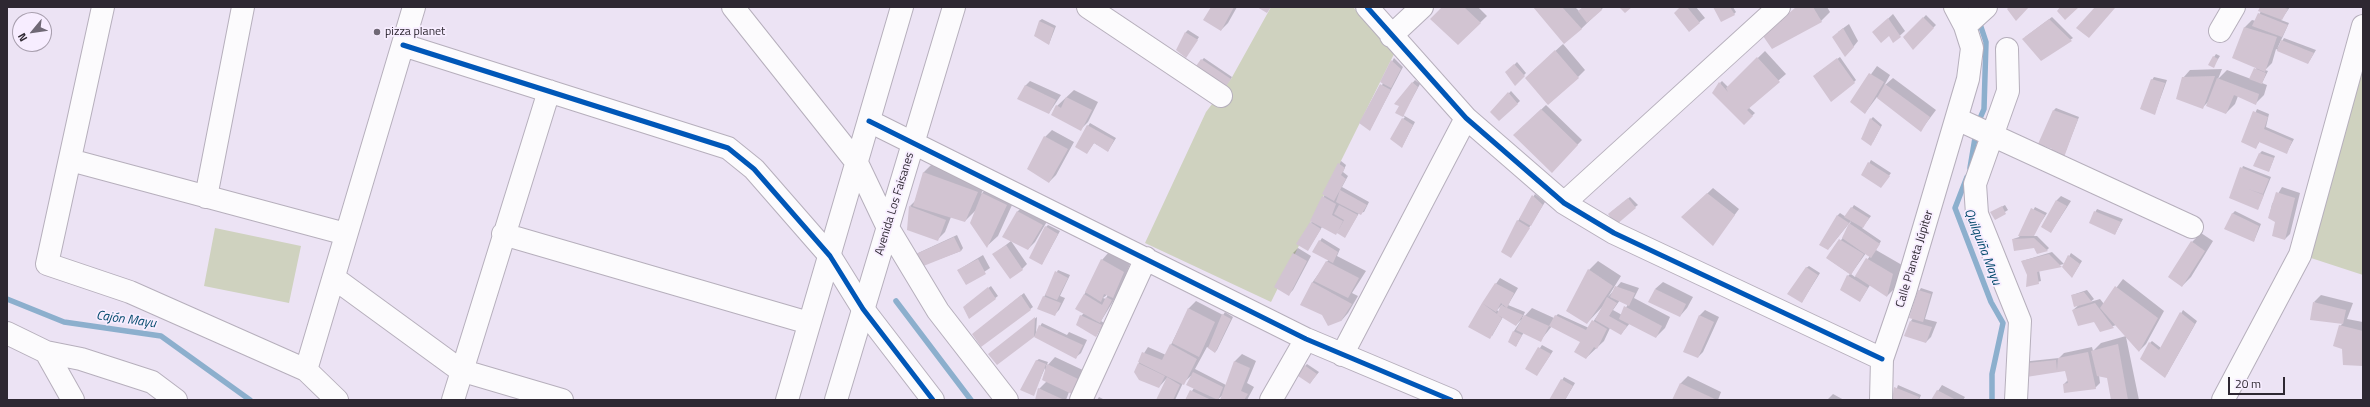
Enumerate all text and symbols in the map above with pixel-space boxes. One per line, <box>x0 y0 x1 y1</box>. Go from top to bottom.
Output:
north arrow <box>12 12 52 52</box>
place label: pizza planet <box>385 25 445 39</box>
marker: pizza planet <box>372 27 382 37</box>
text: N <box>14 30 31 45</box>
street label: Avenida Los Faisanes <box>872 151 918 257</box>
water label: Quilquiña Mayu <box>1960 207 2004 287</box>
street label: Calle Planeta Júpiter <box>1893 208 1937 310</box>
water label: Cajón Mayu <box>95 308 157 332</box>
scale bar <box>2230 369 2287 395</box>
text: 20 m <box>2235 374 2261 393</box>

